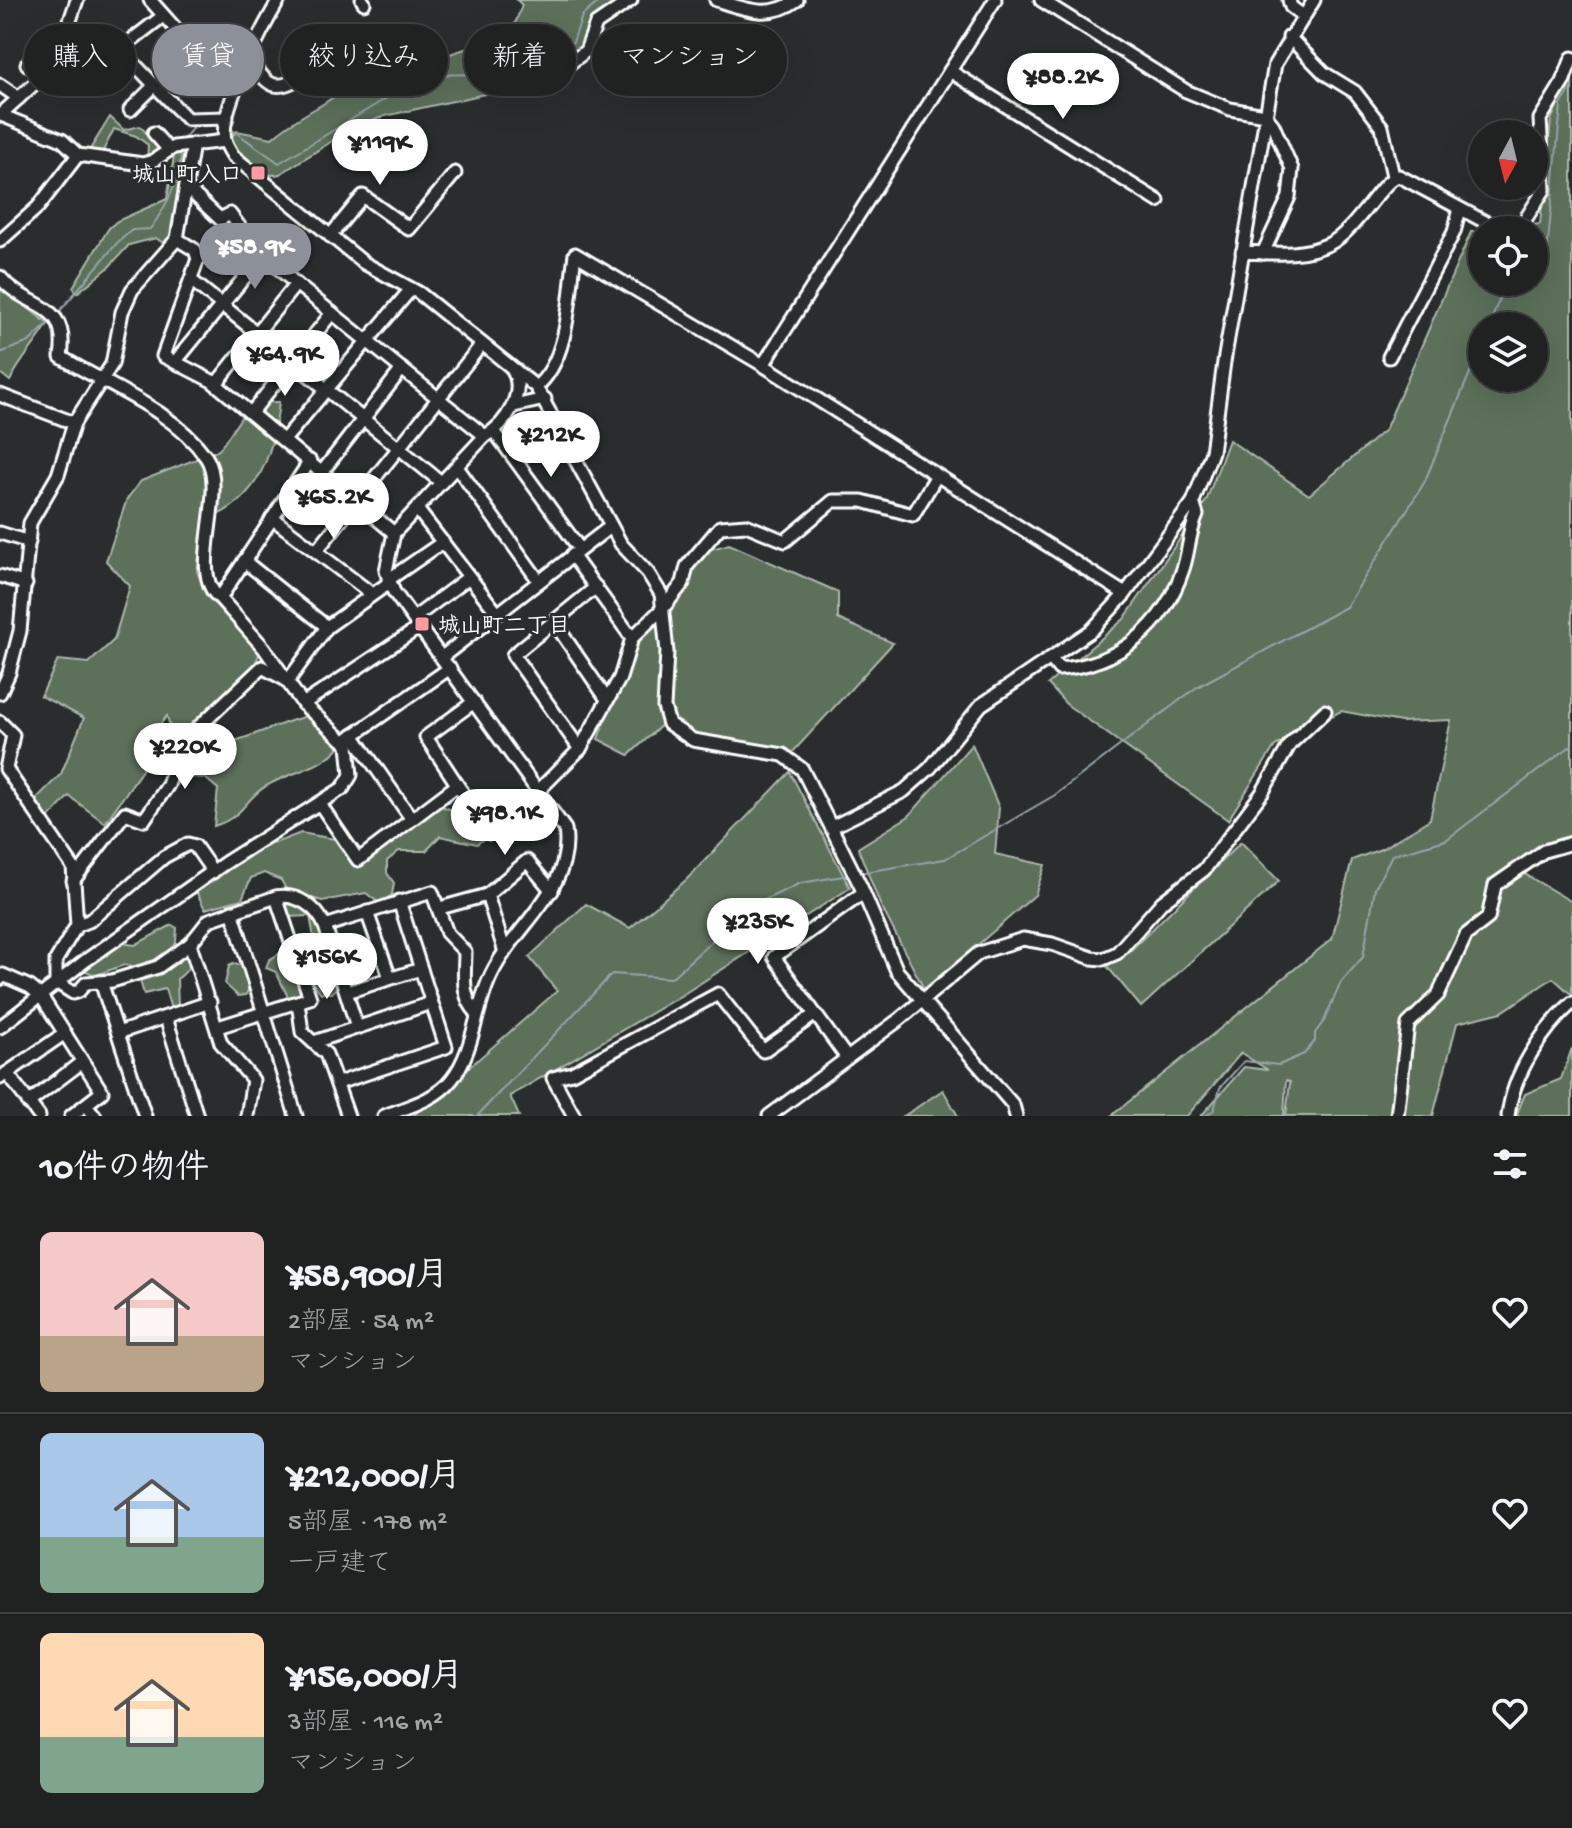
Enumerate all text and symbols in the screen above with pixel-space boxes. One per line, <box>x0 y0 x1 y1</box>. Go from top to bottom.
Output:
chip: 購入 <box>24 24 136 96</box>
chip: 賃貸 <box>152 24 264 96</box>
chip: 絞り込み <box>280 24 448 96</box>
chip: 新着 <box>464 24 576 96</box>
chip: マンション <box>592 24 787 96</box>
pin: ¥88.2K <box>998 53 1128 121</box>
text: ¥88.2K <box>1025 63 1101 94</box>
pin: ¥119K <box>324 119 436 187</box>
north arrow <box>1468 120 1548 200</box>
map controls <box>1468 120 1548 392</box>
text: ¥119K <box>350 129 410 160</box>
place label: 城山町入口 <box>132 163 242 190</box>
marker: 城山町入口 <box>249 164 267 182</box>
button: locate <box>1468 216 1548 296</box>
pin: ¥58.9K <box>190 223 320 291</box>
text: ¥58.9K <box>217 233 293 264</box>
button: layers <box>1468 312 1548 392</box>
pin: ¥64.9K <box>220 330 350 398</box>
text: ¥64.9K <box>248 340 322 371</box>
pin: ¥212K <box>495 411 607 479</box>
text: ¥212K <box>520 421 582 452</box>
pin: ¥65.2K <box>269 473 399 541</box>
text: ¥65.2K <box>297 483 371 514</box>
place label: 城山町二丁目 <box>438 614 570 641</box>
marker: 城山町二丁目 <box>413 615 431 633</box>
pin: ¥220K <box>129 723 241 791</box>
text: ¥220K <box>152 733 218 764</box>
pin: ¥98.1K <box>440 789 570 857</box>
text: ¥98.1K <box>469 799 541 830</box>
pin: ¥235K <box>702 898 814 966</box>
text: ¥235K <box>725 908 791 939</box>
pin: ¥156K <box>271 933 383 1001</box>
text: ¥156K <box>295 943 359 974</box>
icon: filters <box>1488 1142 1532 1186</box>
text: 10件の物件 <box>40 1151 209 1191</box>
text: ¥58,900/月 <box>288 1258 449 1298</box>
icon: home <box>104 1264 200 1360</box>
icon: heart <box>1488 1290 1532 1334</box>
text: 2部屋 · 54 m² <box>288 1308 434 1339</box>
text: マンション <box>288 1349 417 1380</box>
text: ¥212,000/月 <box>288 1459 462 1499</box>
icon: home <box>104 1465 200 1561</box>
icon: heart <box>1488 1491 1532 1535</box>
text: 5部屋 · 178 m² <box>288 1509 447 1540</box>
text: 一戸建て <box>288 1550 392 1581</box>
text: ¥156,000/月 <box>288 1659 463 1699</box>
icon: home <box>104 1665 200 1761</box>
icon: heart <box>1488 1691 1532 1735</box>
text: 3部屋 · 116 m² <box>288 1709 443 1740</box>
text: マンション <box>288 1750 417 1781</box>

